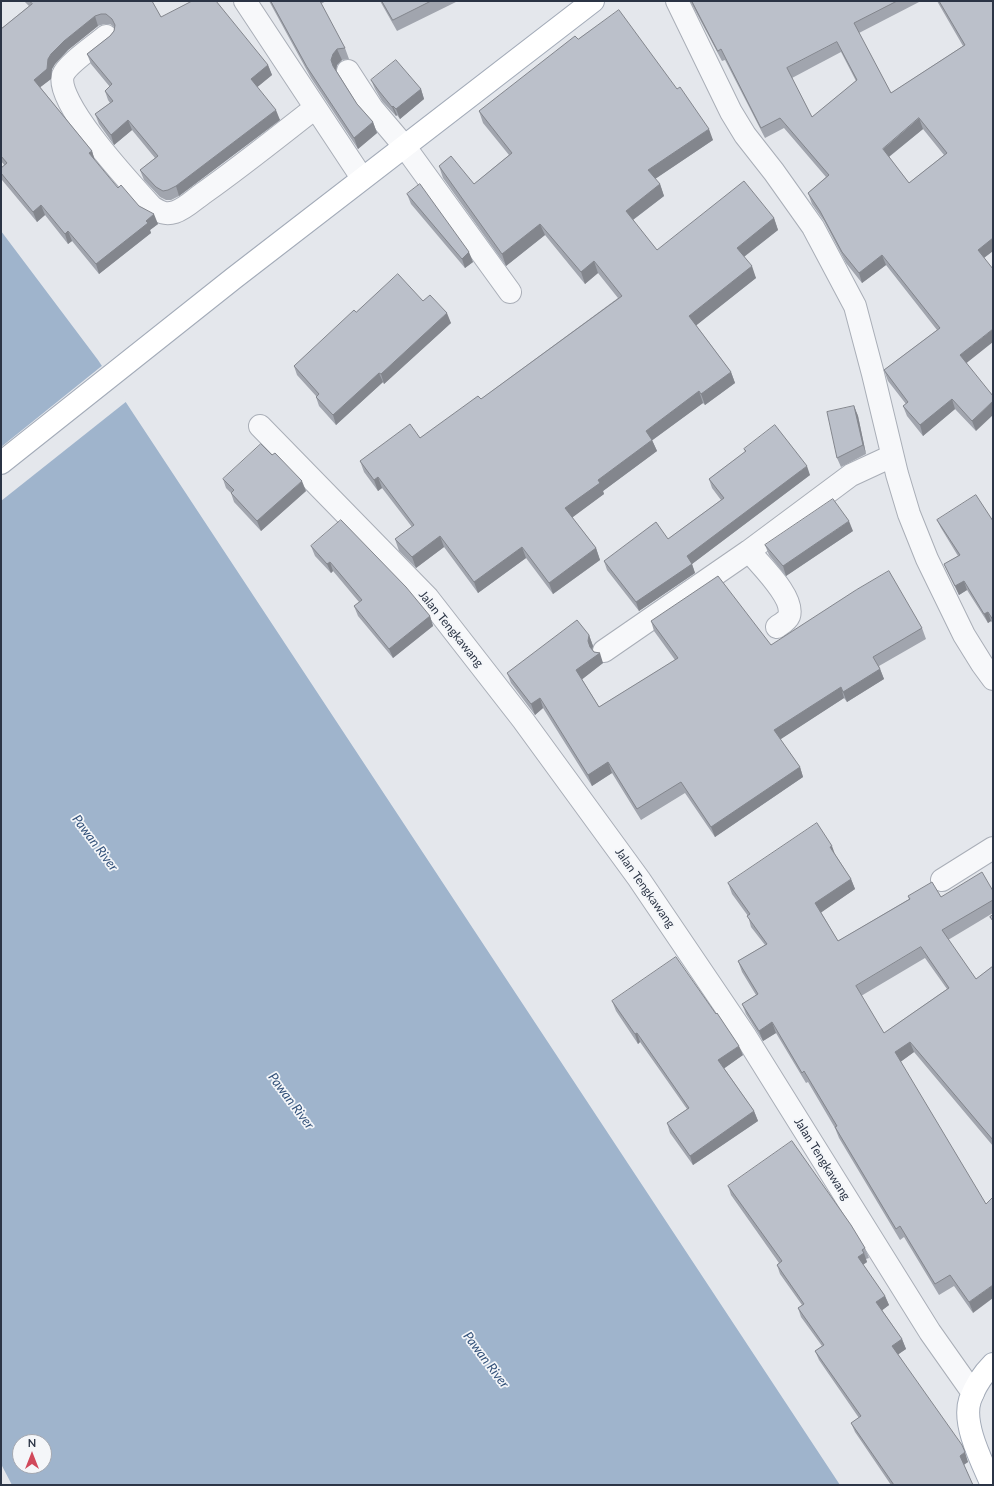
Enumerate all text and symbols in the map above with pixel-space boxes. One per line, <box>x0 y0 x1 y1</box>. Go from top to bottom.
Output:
street label: Jalan Tengkawang <box>416 588 486 670</box>
water label: Pawan River <box>69 812 121 874</box>
street label: Jalan Tengkawang <box>612 845 678 931</box>
water label: Pawan River <box>265 1070 317 1132</box>
street label: Jalan Tengkawang <box>791 1115 853 1203</box>
water label: Pawan River <box>460 1329 512 1391</box>
north arrow <box>12 1434 52 1474</box>
text: N <box>28 1436 36 1449</box>

